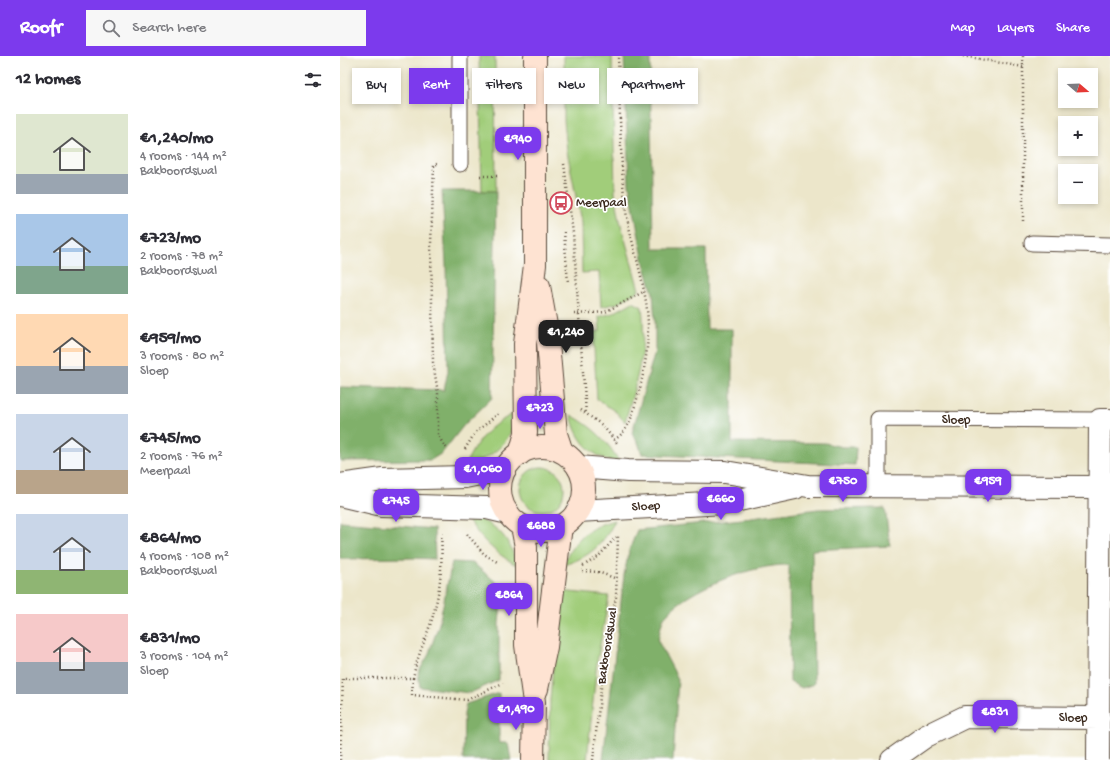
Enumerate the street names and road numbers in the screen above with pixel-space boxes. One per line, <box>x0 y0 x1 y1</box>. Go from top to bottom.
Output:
street label: Sloep <box>942 413 971 428</box>
street label: Sloep <box>631 499 661 515</box>
street label: Bakboordswal <box>594 607 621 686</box>
street label: Sloep <box>1059 711 1088 726</box>

